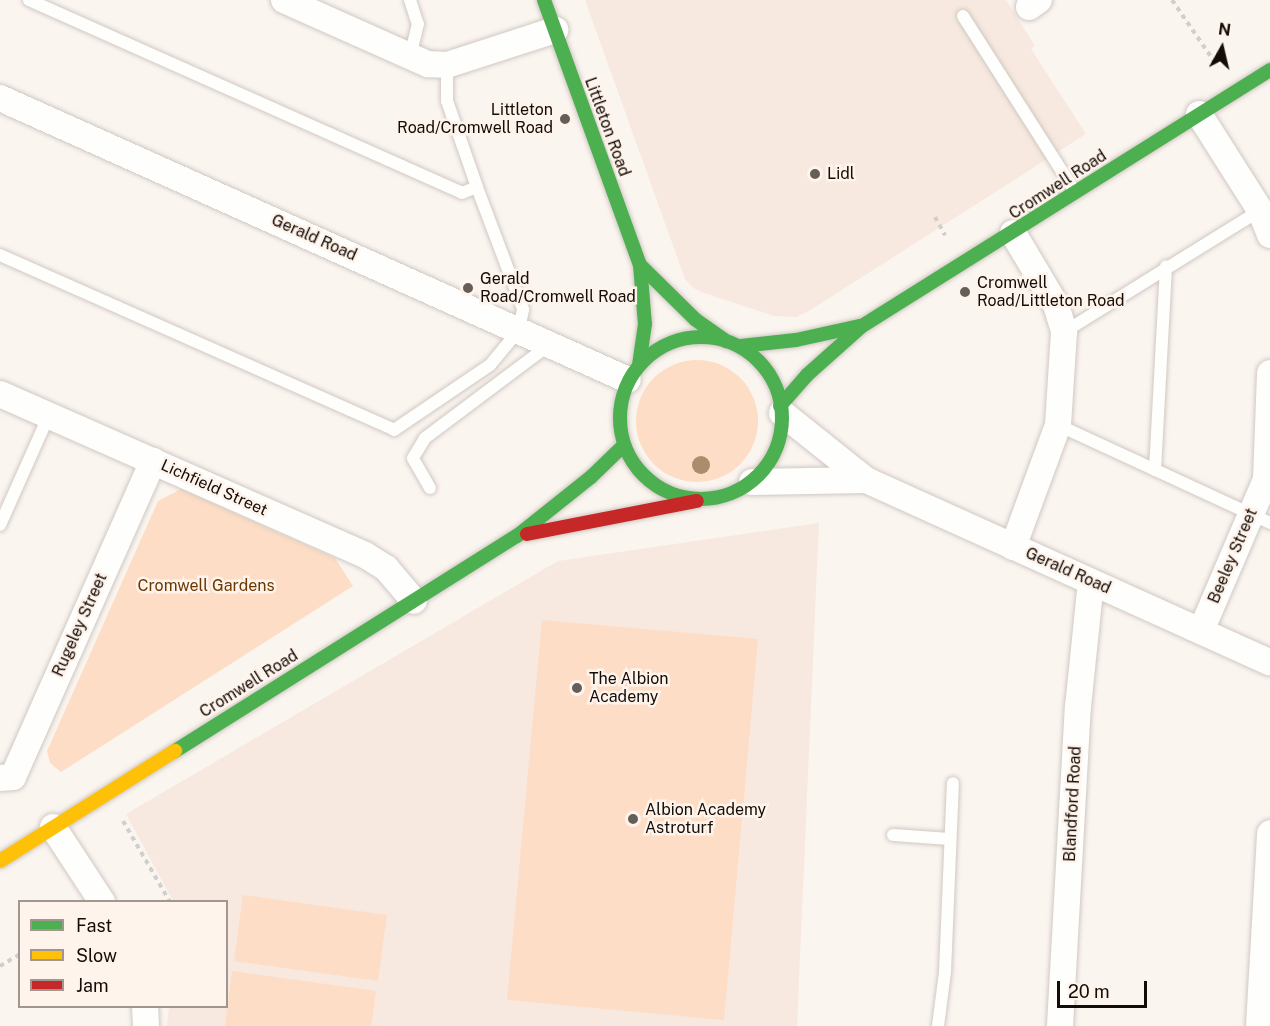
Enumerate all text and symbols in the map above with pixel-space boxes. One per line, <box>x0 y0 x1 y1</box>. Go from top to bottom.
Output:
north arrow <box>1192 18 1252 78</box>
text: N <box>1217 19 1232 40</box>
street label: Littleton Road <box>580 75 634 179</box>
place label: Littleton Road/Cromwell Road <box>397 100 553 138</box>
marker: Littleton Road/Cromwell Road <box>558 112 572 126</box>
street label: Cromwell Road <box>1006 146 1110 224</box>
place label: Lidl <box>827 164 855 184</box>
marker: Lidl <box>808 167 822 181</box>
street label: Gerald Road <box>268 211 360 265</box>
place label: Gerald Road/Cromwell Road <box>480 269 636 307</box>
place label: Cromwell Road/Littleton Road <box>977 273 1125 311</box>
marker: Gerald Road/Cromwell Road <box>461 281 475 295</box>
marker: Cromwell Road/Littleton Road <box>958 285 972 299</box>
street label: Lichfield Street <box>158 456 270 520</box>
street label: Beeley Street <box>1204 506 1262 606</box>
street label: Gerald Road <box>1022 544 1114 598</box>
street label: Rugeley Street <box>49 570 111 680</box>
park label: Cromwell Gardens <box>137 576 275 596</box>
street label: Cromwell Road <box>196 646 302 722</box>
place label: The Albion Academy <box>589 669 669 707</box>
marker: The Albion Academy <box>570 681 584 695</box>
street label: Blandford Road <box>1060 746 1086 862</box>
place label: Albion Academy Astroturf <box>645 800 766 838</box>
marker: Albion Academy Astroturf <box>626 812 640 826</box>
legend <box>18 900 228 1008</box>
text: Fast <box>76 915 112 936</box>
text: Slow <box>76 945 117 966</box>
scale bar <box>1060 969 1150 1007</box>
text: Jam <box>76 975 109 996</box>
text: 20 m <box>1068 981 1110 1002</box>

